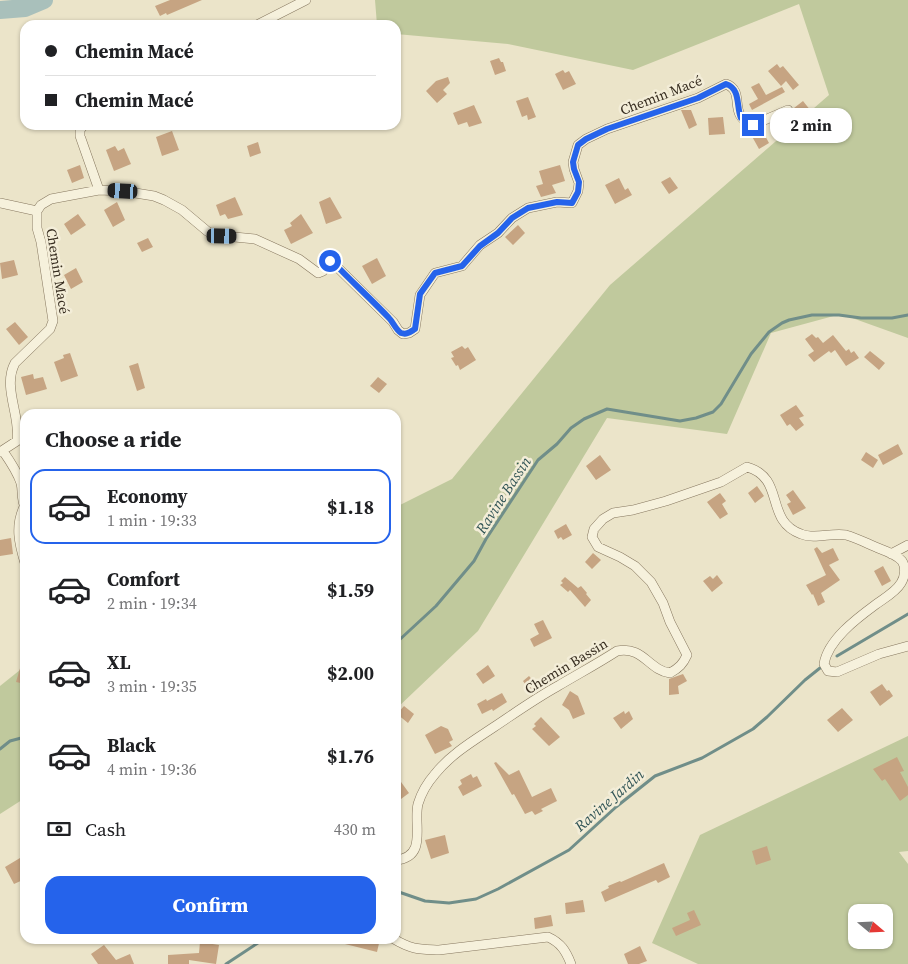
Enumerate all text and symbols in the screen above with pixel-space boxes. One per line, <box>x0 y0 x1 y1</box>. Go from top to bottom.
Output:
text: Chemin Macé <box>75 38 194 64</box>
street label: Chemin Macé <box>617 70 705 120</box>
text: Chemin Macé <box>75 87 194 113</box>
callout: 2 min <box>770 108 853 142</box>
route end <box>742 114 764 136</box>
text: 2 min <box>790 114 832 136</box>
car <box>107 183 138 199</box>
street label: Chemin Macé <box>41 227 75 315</box>
car <box>206 228 237 244</box>
route start <box>319 250 341 272</box>
text: Choose a ride <box>45 424 182 454</box>
water label: Ravine Bassin <box>470 452 536 538</box>
text: Economy <box>107 483 188 509</box>
icon: car <box>47 484 92 529</box>
text: $1.18 <box>327 494 374 520</box>
text: 1 min · 19:33 <box>107 509 197 531</box>
text: Comfort <box>107 566 180 592</box>
icon: car <box>47 567 92 612</box>
text: $1.59 <box>327 577 374 603</box>
text: 2 min · 19:34 <box>107 592 197 614</box>
street label: Chemin Bassin <box>521 633 612 699</box>
text: XL <box>107 649 130 675</box>
icon: car <box>47 650 92 695</box>
text: $2.00 <box>327 660 374 686</box>
text: 3 min · 19:35 <box>107 675 197 697</box>
text: Black <box>107 732 156 758</box>
icon: car <box>47 733 92 778</box>
text: $1.76 <box>327 743 374 769</box>
text: 4 min · 19:36 <box>107 758 197 780</box>
water label: Ravine Jardin <box>569 764 649 837</box>
icon: cash <box>45 815 73 843</box>
text: Cash <box>85 816 126 842</box>
text: 430 m <box>334 818 376 840</box>
button: Confirm <box>45 876 376 934</box>
north arrow <box>848 904 892 949</box>
map controls <box>848 904 893 949</box>

